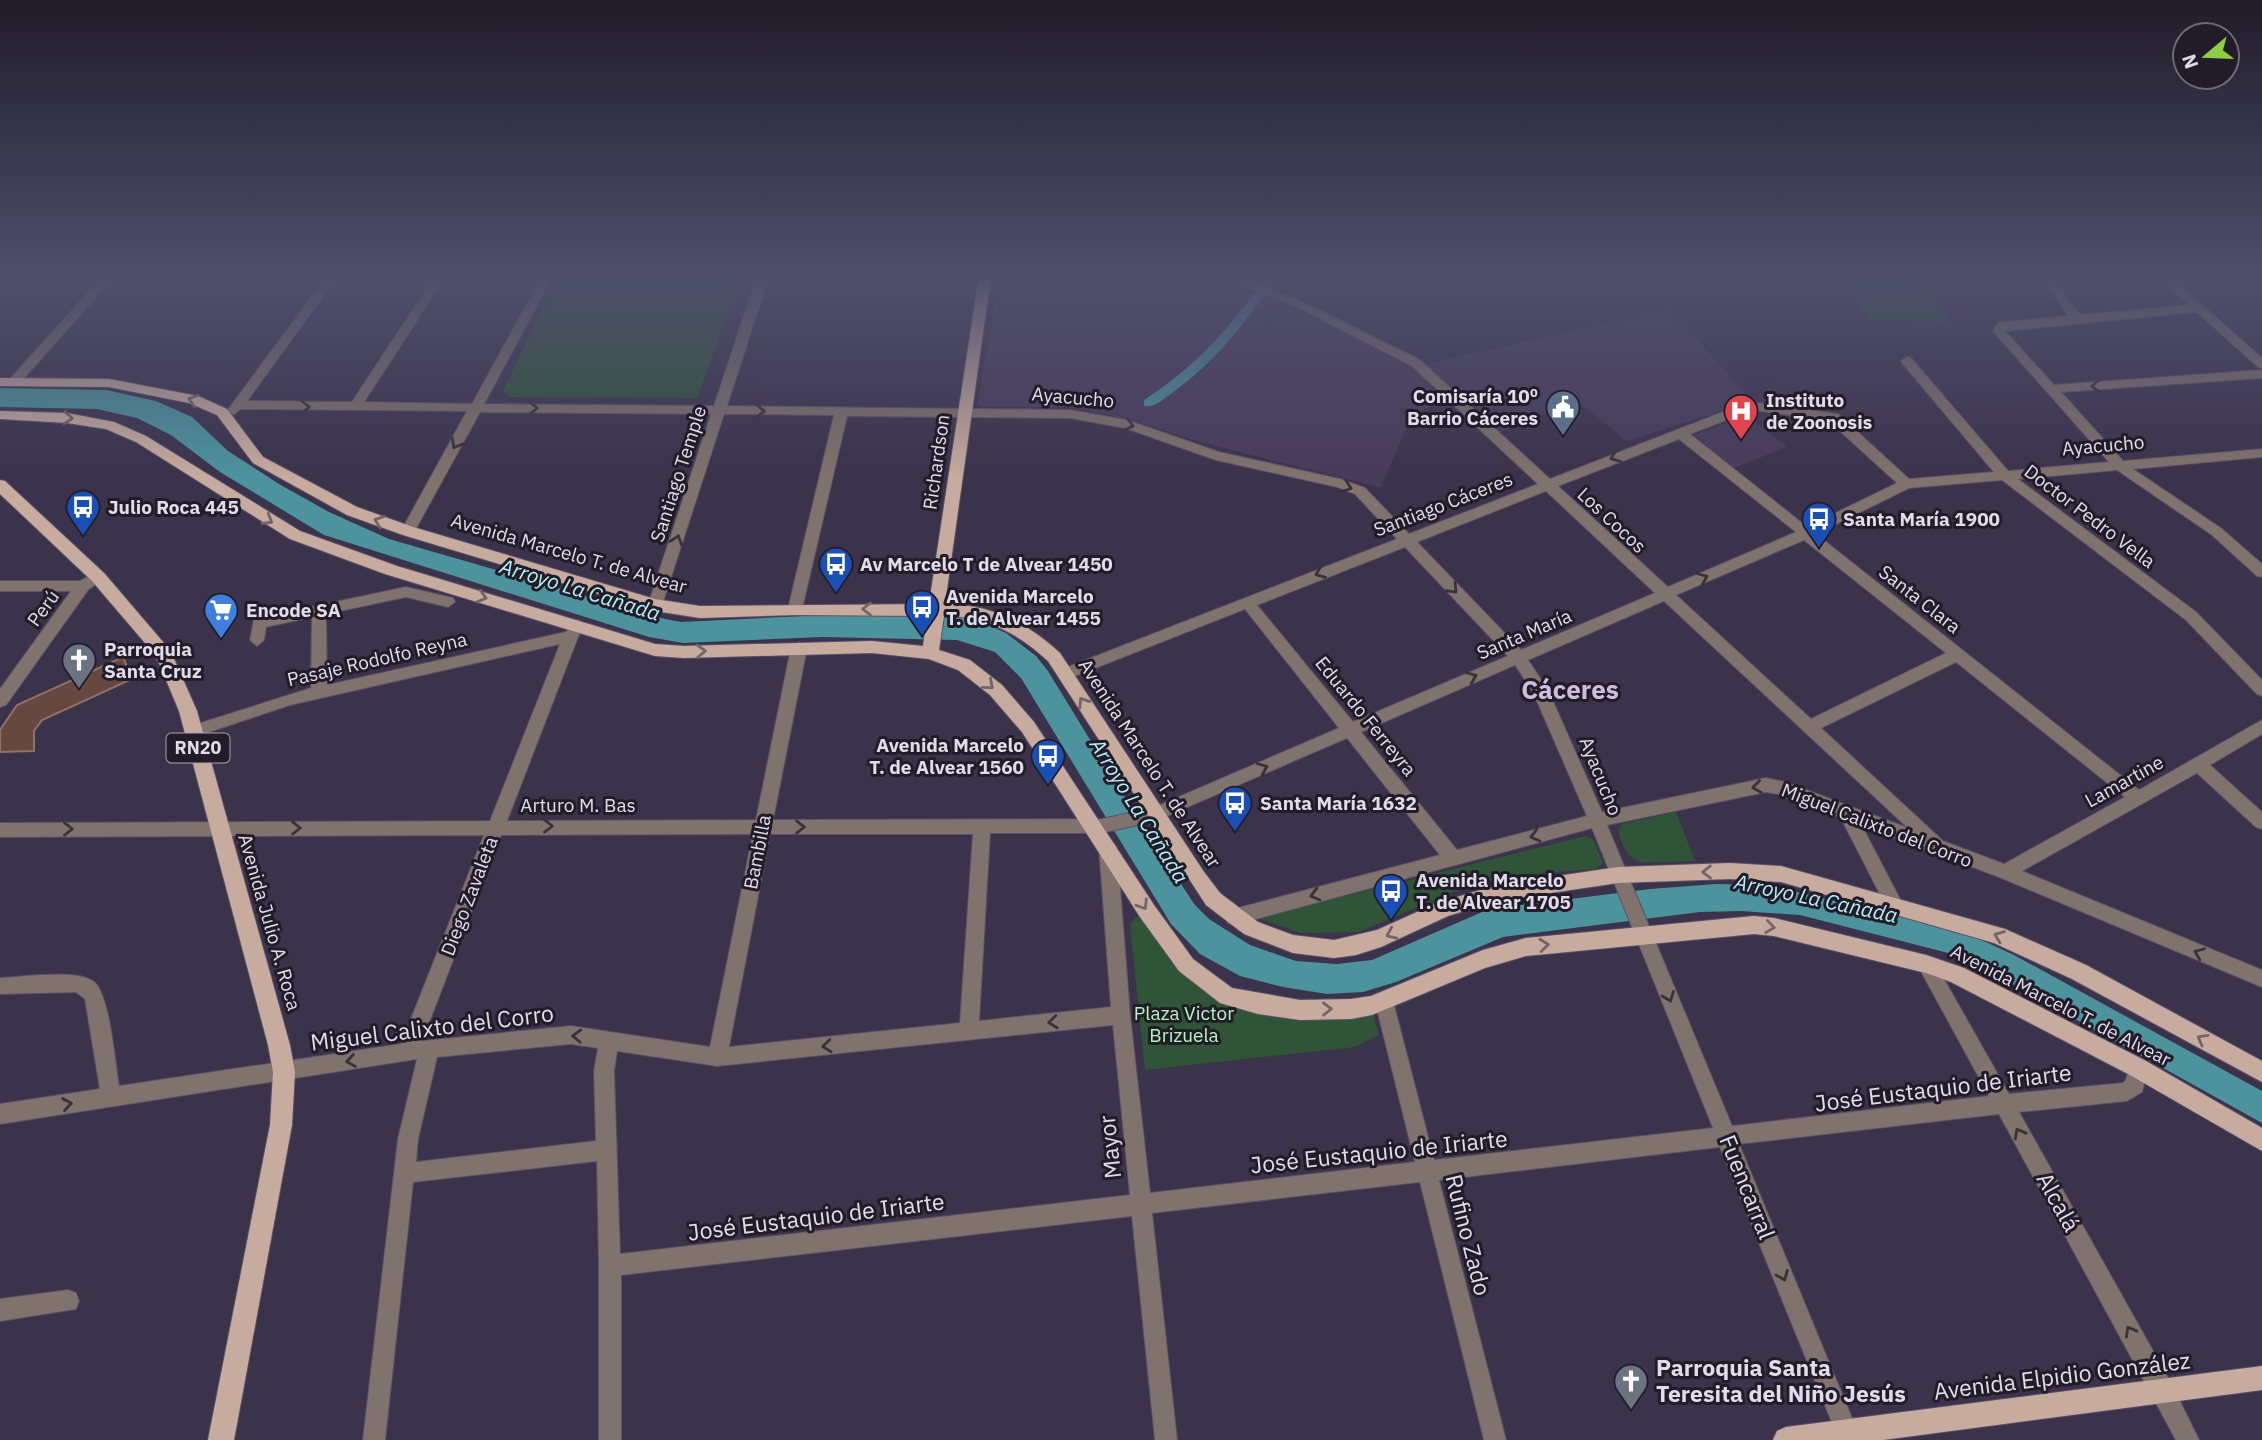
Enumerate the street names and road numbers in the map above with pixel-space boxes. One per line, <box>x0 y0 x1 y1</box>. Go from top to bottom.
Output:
street label: Ayacucho <box>1031 381 1115 413</box>
street label: Santiago Temple <box>645 403 711 545</box>
street label: Richardson <box>917 413 955 511</box>
street label: Ayacucho <box>2061 429 2145 461</box>
street label: Doctor Pedro Vella <box>2020 459 2160 573</box>
street label: Santiago Cáceres <box>1370 466 1516 542</box>
street label: Los Cocos <box>1573 482 1651 558</box>
street label: Avenida Marcelo T. de Alvear <box>448 508 690 598</box>
street label: Santa Clara <box>1874 560 1966 638</box>
street label: Perú <box>22 585 64 631</box>
street label: Santa María <box>1473 603 1575 665</box>
street label: Pasaje Rodolfo Reyna <box>285 627 469 691</box>
street label: Eduardo Ferreyra <box>1310 651 1422 781</box>
street label: Avenida Marcelo T. de Alvear <box>1073 654 1227 872</box>
street label: Ayacucho <box>1574 733 1628 819</box>
road number: RN20 <box>166 734 230 762</box>
street label: Lamartine <box>2081 750 2167 812</box>
street label: Miguel Calixto del Corro <box>1778 778 1976 872</box>
street label: Arturo M. Bas <box>520 793 636 817</box>
street label: Bambilla <box>738 813 776 891</box>
street label: Avenida Julio A. Roca <box>233 831 307 1013</box>
street label: Diego Zavaleta <box>435 833 503 959</box>
street label: Avenida Marcelo T. de Alvear <box>1947 939 2175 1071</box>
street label: Miguel Calixto del Corro <box>309 997 555 1057</box>
street label: José Eustaquio de Iriarte <box>1813 1056 2073 1118</box>
street label: Mayor <box>1091 1113 1127 1180</box>
street label: José Eustaquio de Iriarte <box>1249 1123 1509 1179</box>
street label: Fuencarral <box>1713 1130 1782 1243</box>
street label: Alcalá <box>2030 1167 2087 1237</box>
street label: Rufino Zado <box>1439 1171 1499 1299</box>
street label: José Eustaquio de Iriarte <box>686 1185 946 1247</box>
street label: Avenida Elpidio González <box>1932 1344 2192 1406</box>

